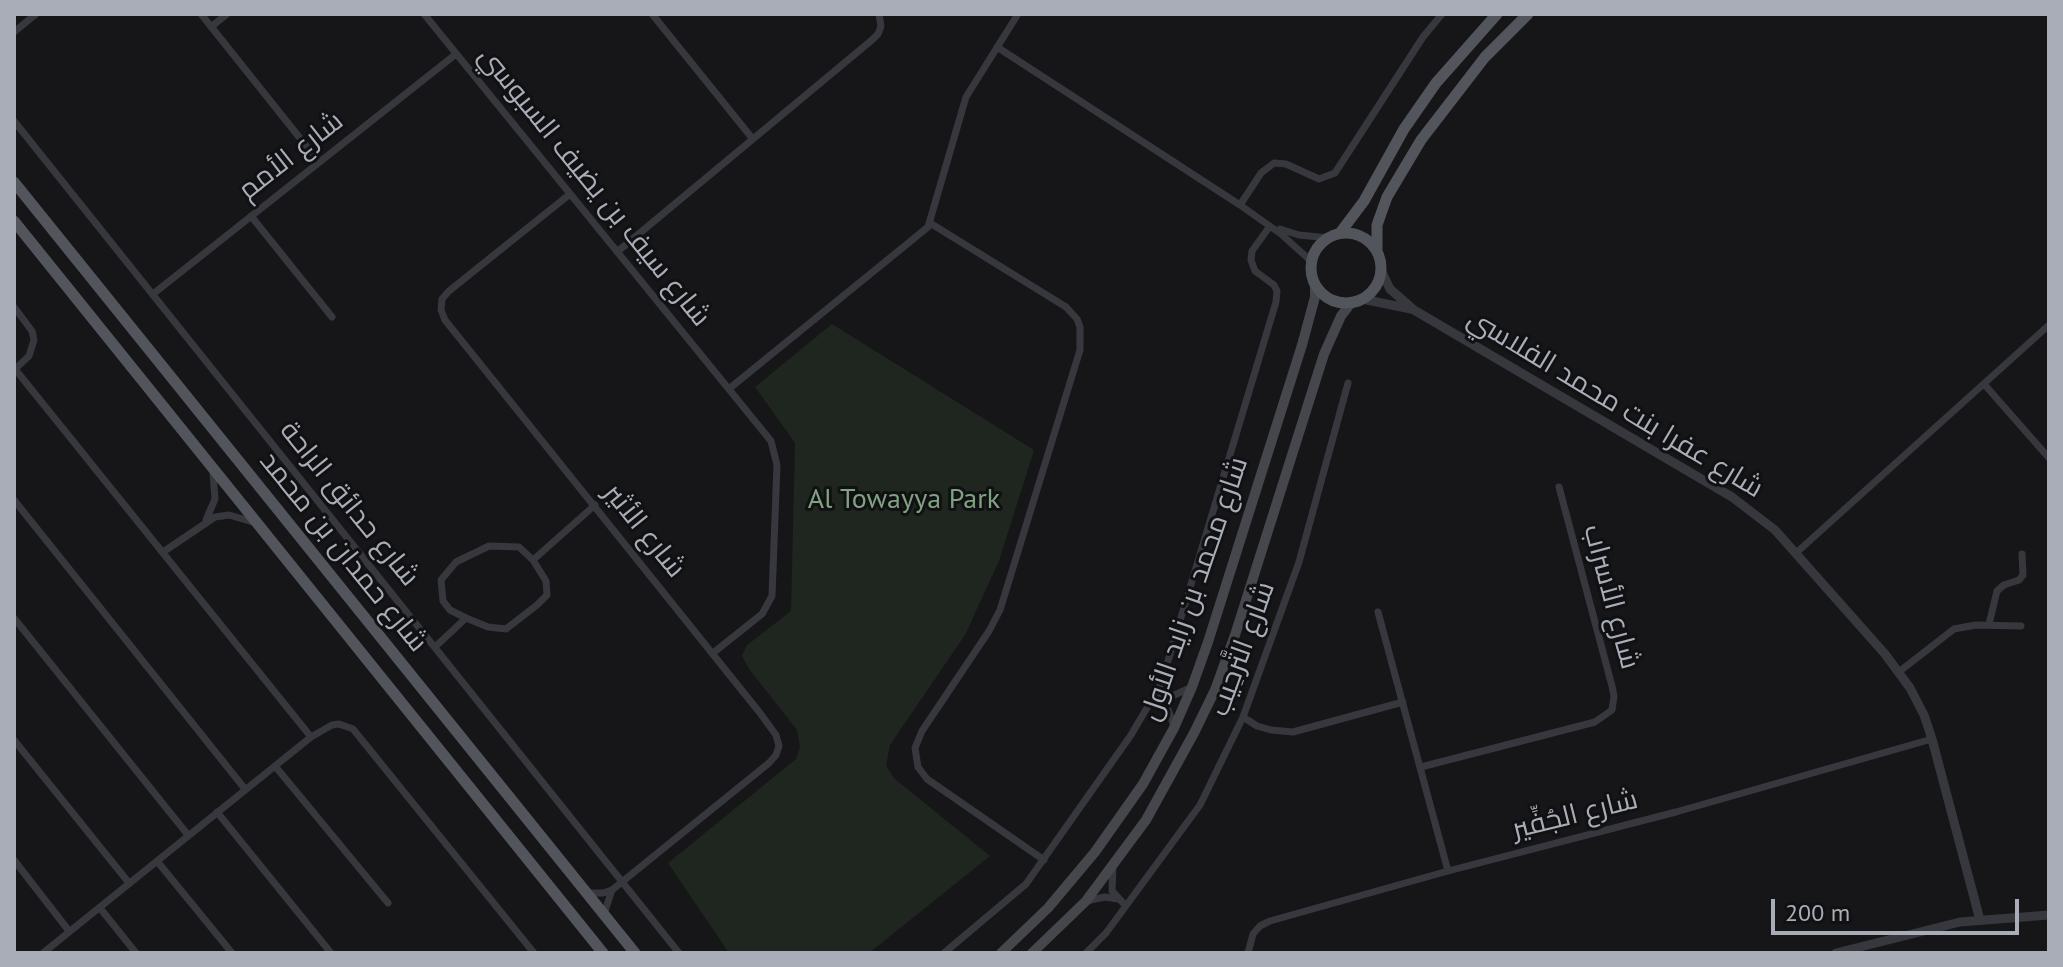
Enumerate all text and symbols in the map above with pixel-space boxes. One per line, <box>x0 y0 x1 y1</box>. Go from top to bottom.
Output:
street label: شارع سيف بن يضيف السبوسي <box>471 40 717 334</box>
street label: شارع الأمم <box>232 105 350 207</box>
street label: شارع عفرا بنت محمد الفلاسي <box>1461 302 1769 506</box>
street label: شارع حدائق الراحة <box>272 415 426 593</box>
street label: شارع حمدان بن محمد <box>252 445 434 659</box>
street label: شارع محمد بن زايد الأول <box>1134 453 1256 725</box>
street label: شارع الأثير <box>596 477 692 585</box>
park label: Al Towayya Park <box>808 483 1000 517</box>
street label: شارع الأسراب <box>1576 521 1646 673</box>
street label: شارع التَّرحِيب <box>1203 577 1283 721</box>
street label: شارع الجُفِّير <box>1509 783 1641 847</box>
scale bar <box>1775 883 2023 933</box>
text: 200 m <box>1785 897 1850 928</box>

